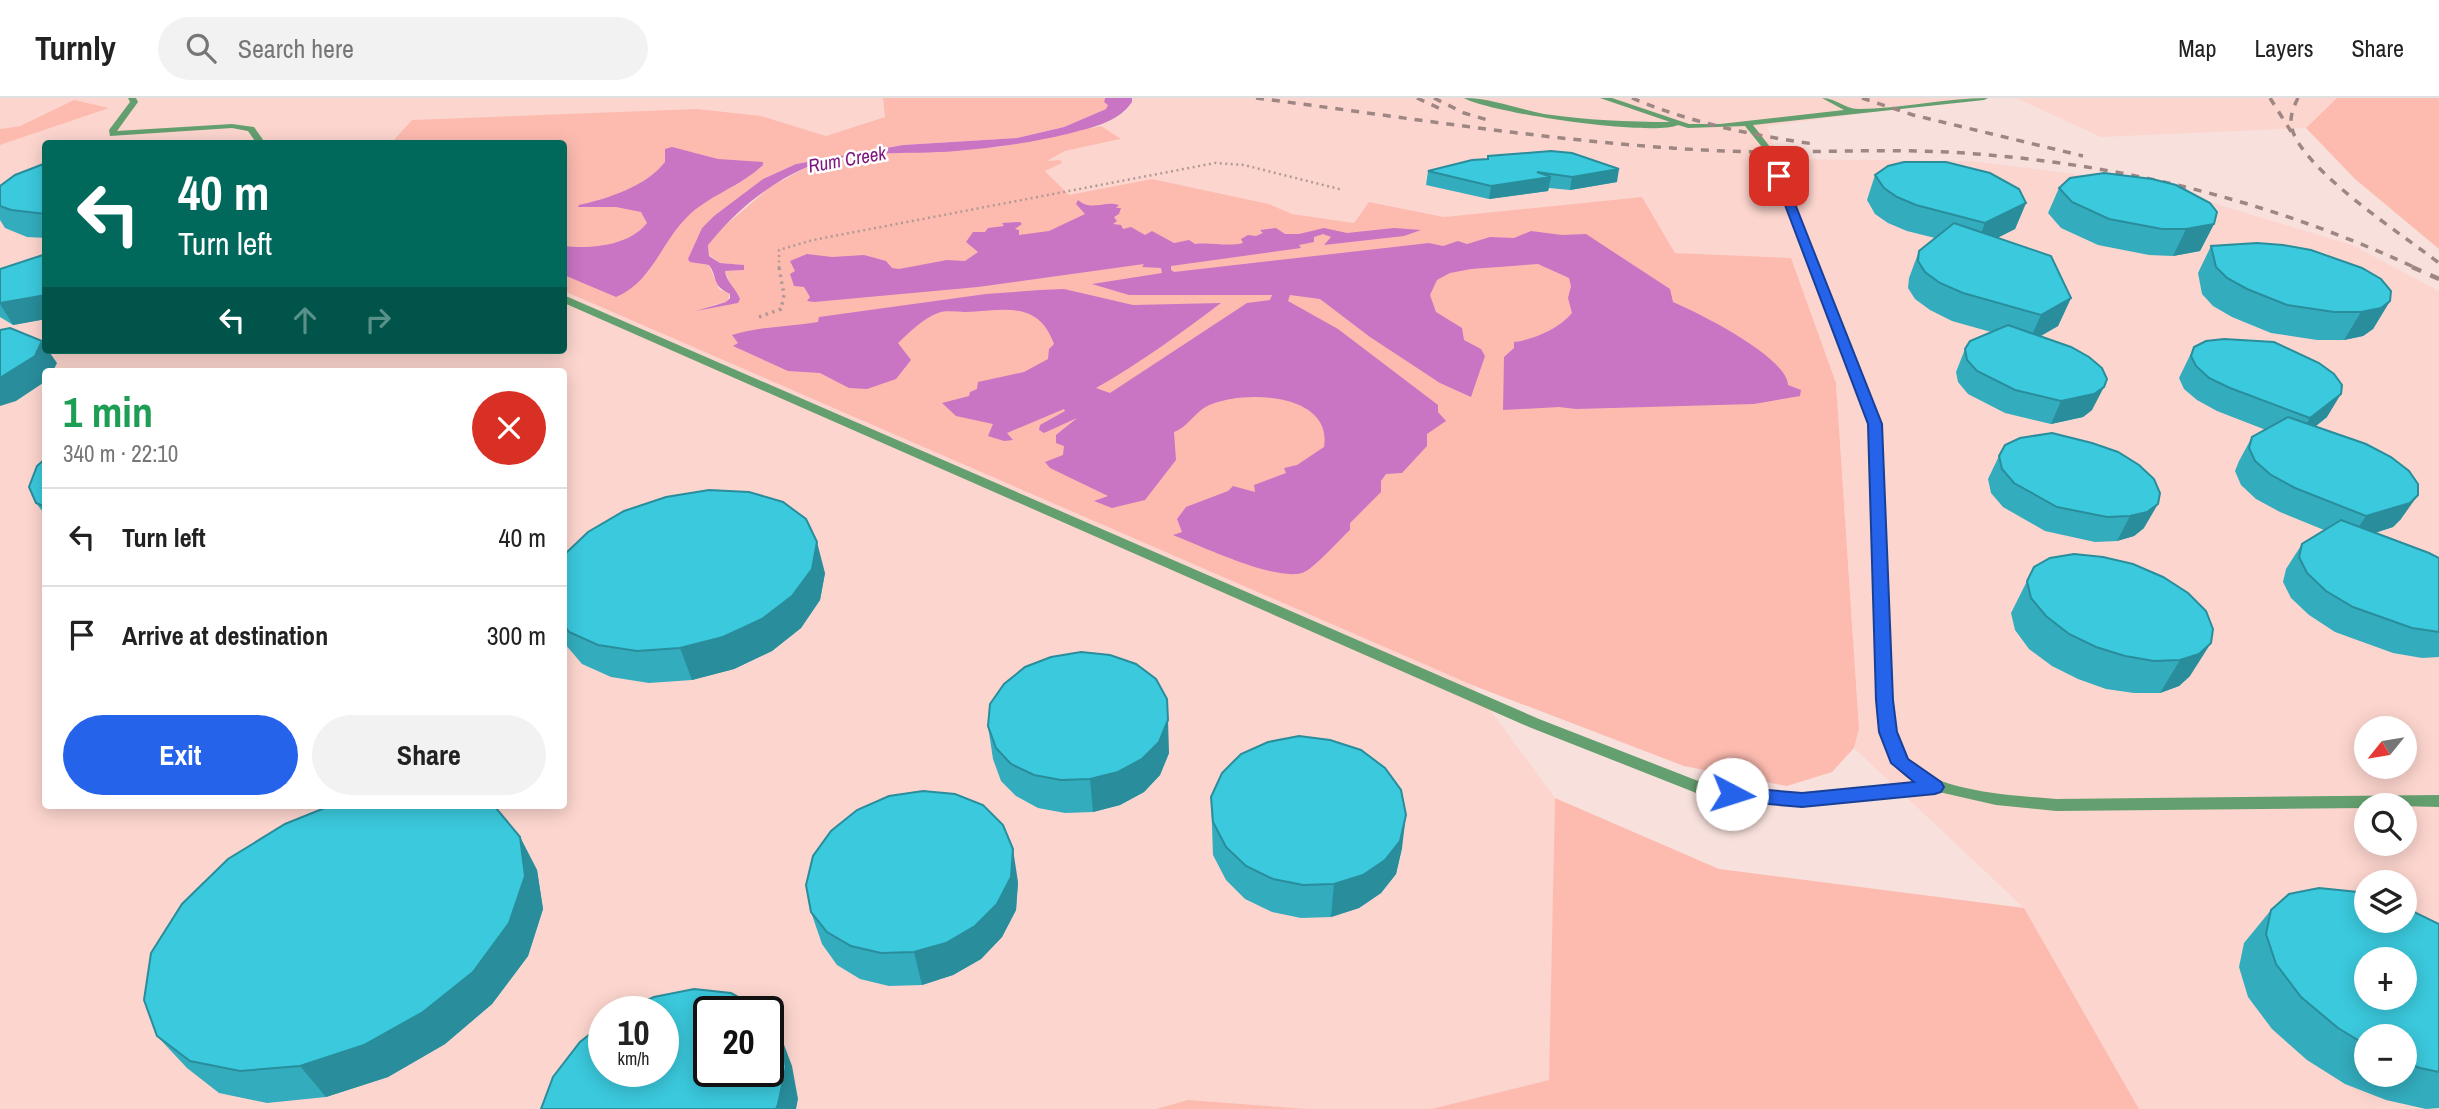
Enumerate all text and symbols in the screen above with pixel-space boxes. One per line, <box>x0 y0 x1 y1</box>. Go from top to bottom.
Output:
search box <box>158 17 648 80</box>
text: Turnly <box>35 26 116 70</box>
icon: search <box>182 29 220 67</box>
text: Search here <box>238 31 354 66</box>
text: Map <box>2178 32 2216 64</box>
text: Layers <box>2254 32 2313 64</box>
text: Share <box>2351 32 2404 64</box>
water label: Rum Creek <box>806 139 889 179</box>
pin <box>1749 146 1809 206</box>
icon: arrive <box>1760 157 1798 195</box>
text: 40 m <box>178 159 270 225</box>
icon: left <box>63 168 154 259</box>
text: Turn left <box>178 222 272 265</box>
icon: left <box>213 301 251 339</box>
icon: ahead <box>286 301 324 339</box>
icon: right <box>359 301 397 339</box>
text: 1 min <box>63 384 153 440</box>
button: close <box>472 391 546 465</box>
text: 340 m · 22:10 <box>63 438 178 469</box>
icon: left <box>63 518 101 556</box>
text: Turn left <box>122 520 206 555</box>
text: 40 m <box>499 520 546 555</box>
icon: arrive <box>63 616 101 654</box>
text: Arrive at destination <box>122 618 328 653</box>
text: 300 m <box>487 618 546 653</box>
button: Exit <box>63 715 298 795</box>
button: Share <box>312 715 546 795</box>
north arrow <box>2354 716 2417 779</box>
map controls <box>2354 716 2417 1087</box>
position arrow <box>1695 757 1769 831</box>
button: search <box>2354 793 2417 856</box>
button: layers <box>2354 870 2417 933</box>
button: + <box>2354 947 2417 1010</box>
speed limit sign: 20 <box>693 996 784 1087</box>
text: 10 <box>618 1009 649 1056</box>
button: − <box>2354 1024 2417 1087</box>
text: km/h <box>618 1046 650 1071</box>

